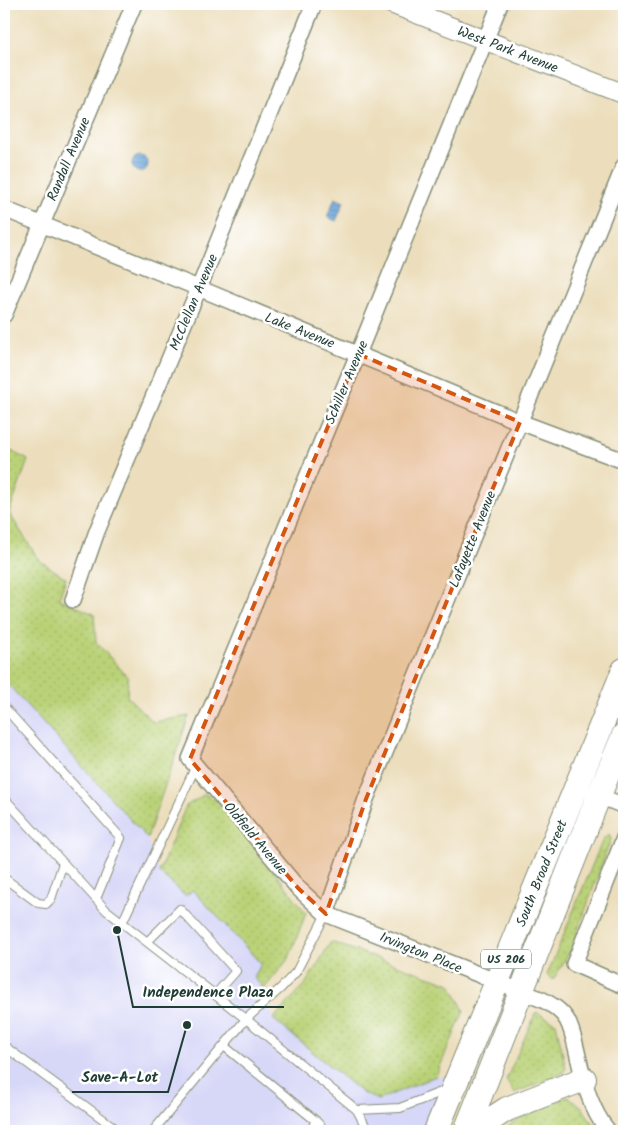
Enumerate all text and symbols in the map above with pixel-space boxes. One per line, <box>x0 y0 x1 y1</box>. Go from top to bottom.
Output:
street label: West Park Avenue <box>454 21 562 80</box>
street label: Randall Avenue <box>41 113 97 205</box>
street label: McClellan Avenue <box>164 250 224 354</box>
street label: Lake Avenue <box>261 307 339 355</box>
street label: Schiller Avenue <box>319 336 375 428</box>
street label: Lafayette Avenue <box>443 487 503 591</box>
street label: Oldfield Avenue <box>218 797 293 881</box>
street label: South Broad Street <box>510 816 574 930</box>
street label: Irvington Place <box>376 926 466 980</box>
road number: US 206 <box>481 950 531 969</box>
callout: Independence Plaza <box>133 977 284 1007</box>
text: Independence Plaza <box>143 981 274 1005</box>
callout: Save-A-Lot <box>72 1062 168 1092</box>
text: Save-A-Lot <box>82 1066 159 1090</box>

